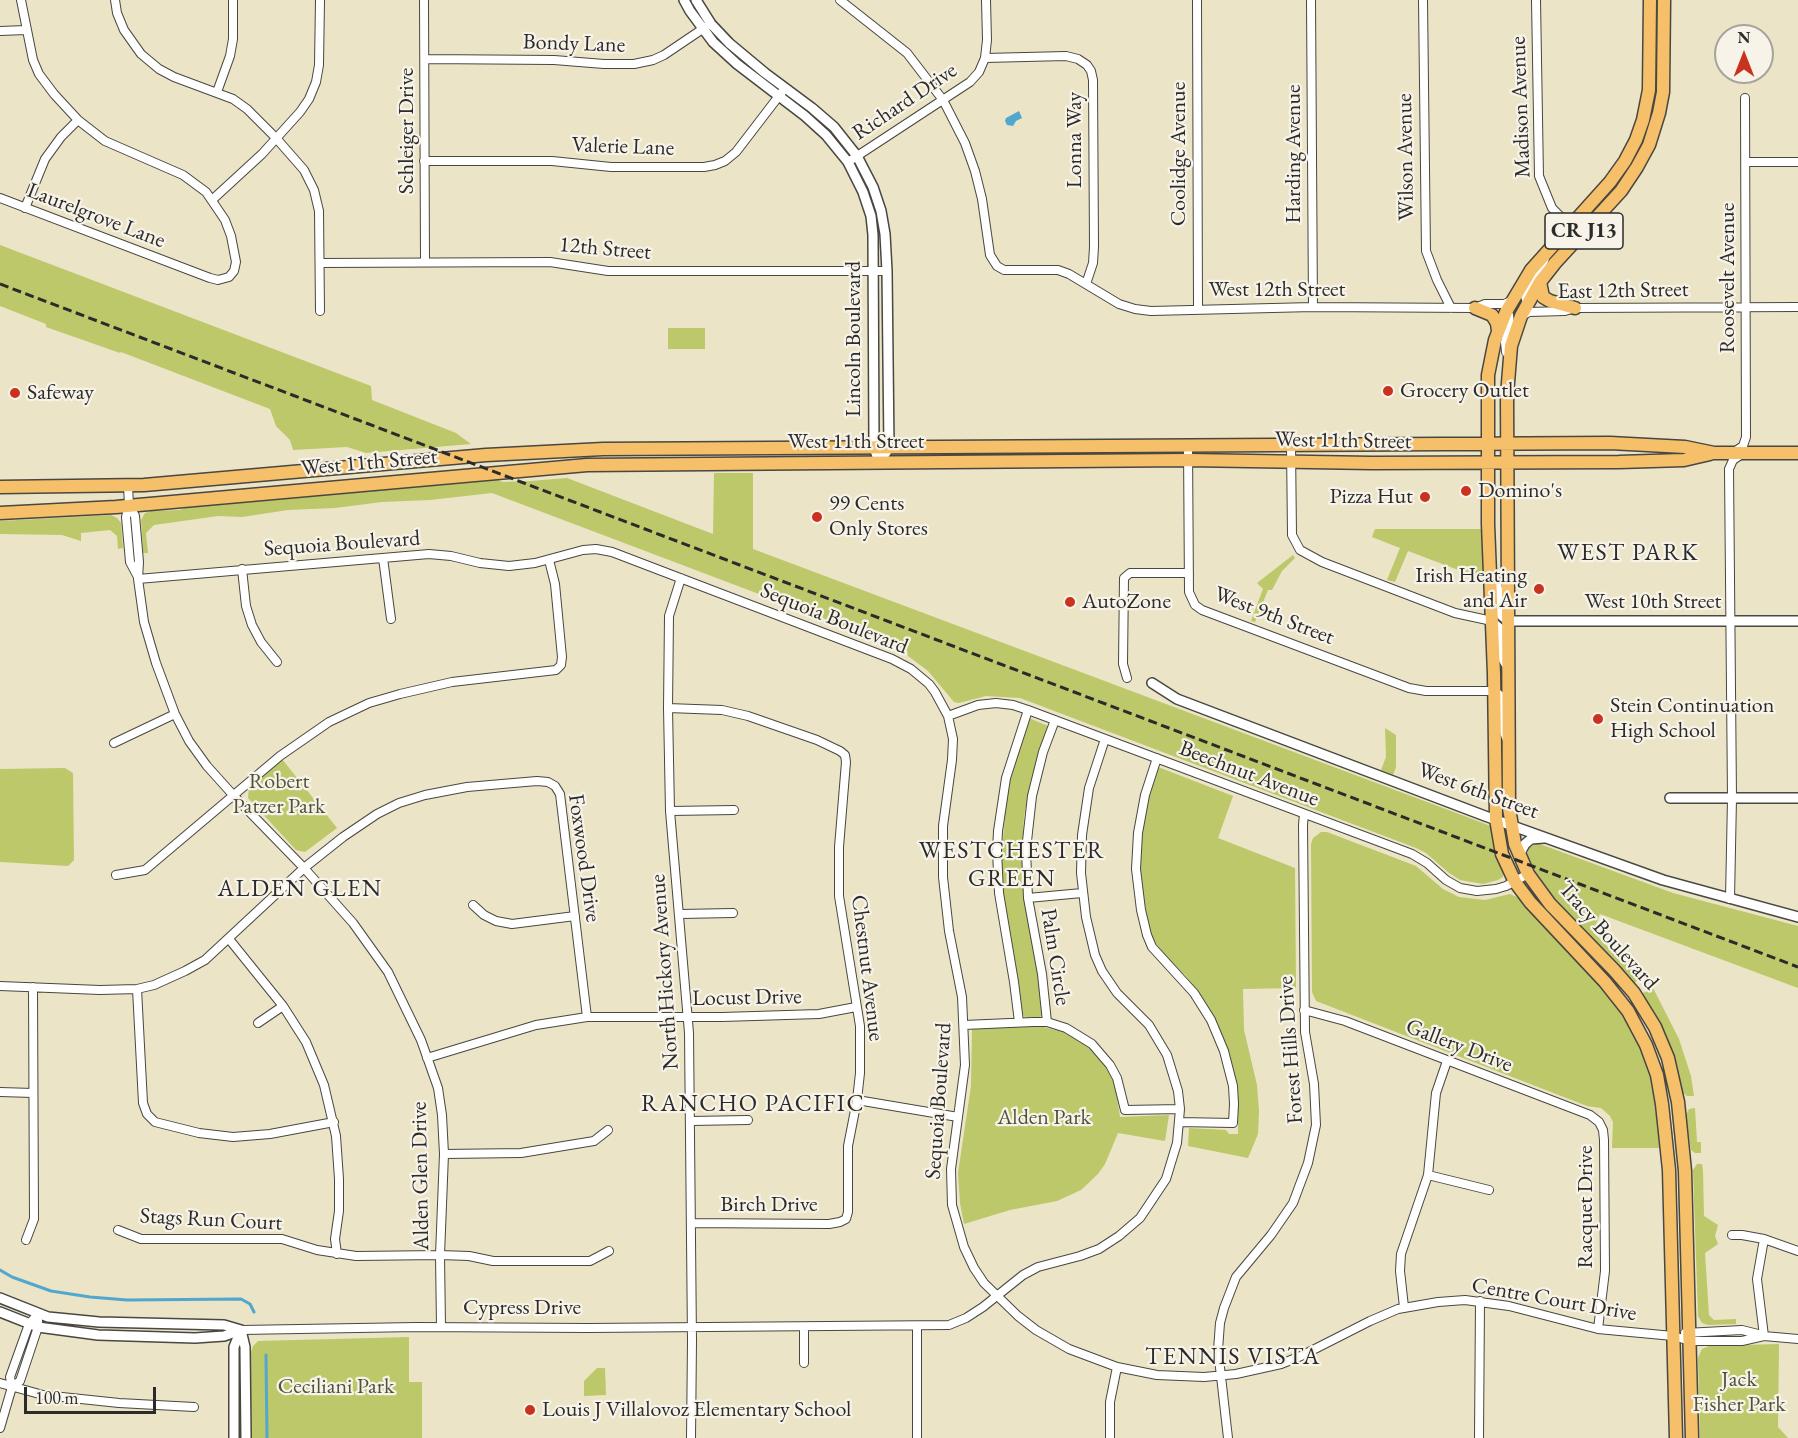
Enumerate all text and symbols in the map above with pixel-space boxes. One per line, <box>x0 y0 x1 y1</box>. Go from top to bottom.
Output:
north arrow <box>1714 24 1774 84</box>
text: N <box>1738 27 1750 48</box>
street label: Bondy Lane <box>522 29 626 59</box>
street label: Madison Avenue <box>1505 36 1537 178</box>
street label: Richard Drive <box>848 58 962 146</box>
street label: Schleiger Drive <box>394 68 420 194</box>
street label: Coolidge Avenue <box>1166 82 1192 226</box>
street label: Harding Avenue <box>1281 84 1307 224</box>
street label: Lonna Way <box>1062 92 1088 188</box>
street label: Wilson Avenue <box>1392 93 1420 221</box>
street label: Valerie Lane <box>571 132 675 162</box>
street label: Laurelgrove Lane <box>23 178 169 254</box>
street label: Roosevelt Avenue <box>1715 203 1741 353</box>
road number: CR J13 <box>1545 213 1623 249</box>
street label: 12th Street <box>558 232 652 266</box>
street label: Lincoln Boulevard <box>841 261 867 417</box>
street label: West 12th Street <box>1208 277 1346 303</box>
street label: East 12th Street <box>1557 277 1689 305</box>
place label: Grocery Outlet <box>1400 378 1529 404</box>
place label: Safeway <box>27 380 94 406</box>
marker: Grocery Outlet <box>1381 384 1395 398</box>
marker: Safeway <box>8 386 22 400</box>
street label: West 11th Street <box>1274 427 1412 455</box>
street label: West 11th Street <box>787 429 925 455</box>
street label: West 11th Street <box>300 444 438 482</box>
place label: Domino's <box>1478 478 1562 504</box>
place label: Pizza Hut <box>1329 484 1413 510</box>
marker: Domino's <box>1459 484 1473 498</box>
marker: Pizza Hut <box>1418 490 1432 504</box>
place label: 99 Cents Only Stores <box>829 491 928 542</box>
marker: 99 Cents Only Stores <box>810 510 824 524</box>
street label: Sequoia Boulevard <box>263 525 421 563</box>
district label: WEST PARK <box>1557 539 1699 567</box>
place label: Irish Heating and Air <box>1415 563 1527 614</box>
street label: Sequoia Boulevard <box>756 577 912 661</box>
street label: West 9th Street <box>1210 581 1338 651</box>
marker: Irish Heating and Air <box>1532 582 1546 596</box>
place label: AutoZone <box>1082 589 1171 615</box>
street label: West 10th Street <box>1584 589 1722 615</box>
marker: AutoZone <box>1063 595 1077 609</box>
place label: Stein Continuation High School <box>1610 693 1774 744</box>
marker: Stein Continuation High School <box>1591 712 1605 726</box>
street label: Beechnut Avenue <box>1175 735 1323 813</box>
street label: West 6th Street <box>1414 757 1542 825</box>
park label: Robert Patzer Park <box>233 769 325 820</box>
street label: Foxwood Drive <box>562 792 606 924</box>
district label: WESTCHESTER GREEN <box>919 837 1105 893</box>
street label: North Hickory Avenue <box>645 873 685 1071</box>
district label: ALDEN GLEN <box>217 875 383 903</box>
street label: Tracy Boulevard <box>1552 876 1664 996</box>
street label: Chestnut Avenue <box>845 893 889 1043</box>
street label: Palm Circle <box>1034 907 1076 1007</box>
street label: Forest Hills Drive <box>1273 975 1309 1125</box>
street label: Locust Drive <box>692 984 802 1012</box>
street label: Gallery Drive <box>1402 1014 1516 1078</box>
street label: Sequoia Boulevard <box>920 1022 958 1180</box>
district label: RANCHO PACIFIC <box>641 1090 865 1118</box>
street label: Alden Glen Drive <box>407 1101 435 1251</box>
park label: Alden Park <box>997 1105 1091 1131</box>
street label: Racquet Drive <box>1573 1146 1599 1268</box>
street label: Birch Drive <box>720 1192 818 1218</box>
street label: Stags Run Court <box>139 1203 283 1237</box>
street label: Centre Court Drive <box>1470 1273 1638 1327</box>
street label: Cypress Drive <box>463 1295 581 1321</box>
district label: TENNIS VISTA <box>1145 1343 1321 1371</box>
park label: Jack Fisher Park <box>1693 1367 1785 1418</box>
park label: Ceciliani Park <box>278 1374 394 1400</box>
scale bar <box>27 1375 159 1413</box>
text: 100 m <box>35 1386 79 1409</box>
place label: Louis J Villalovoz Elementary School <box>542 1397 851 1423</box>
marker: Louis J Villalovoz Elementary School <box>523 1403 537 1417</box>

